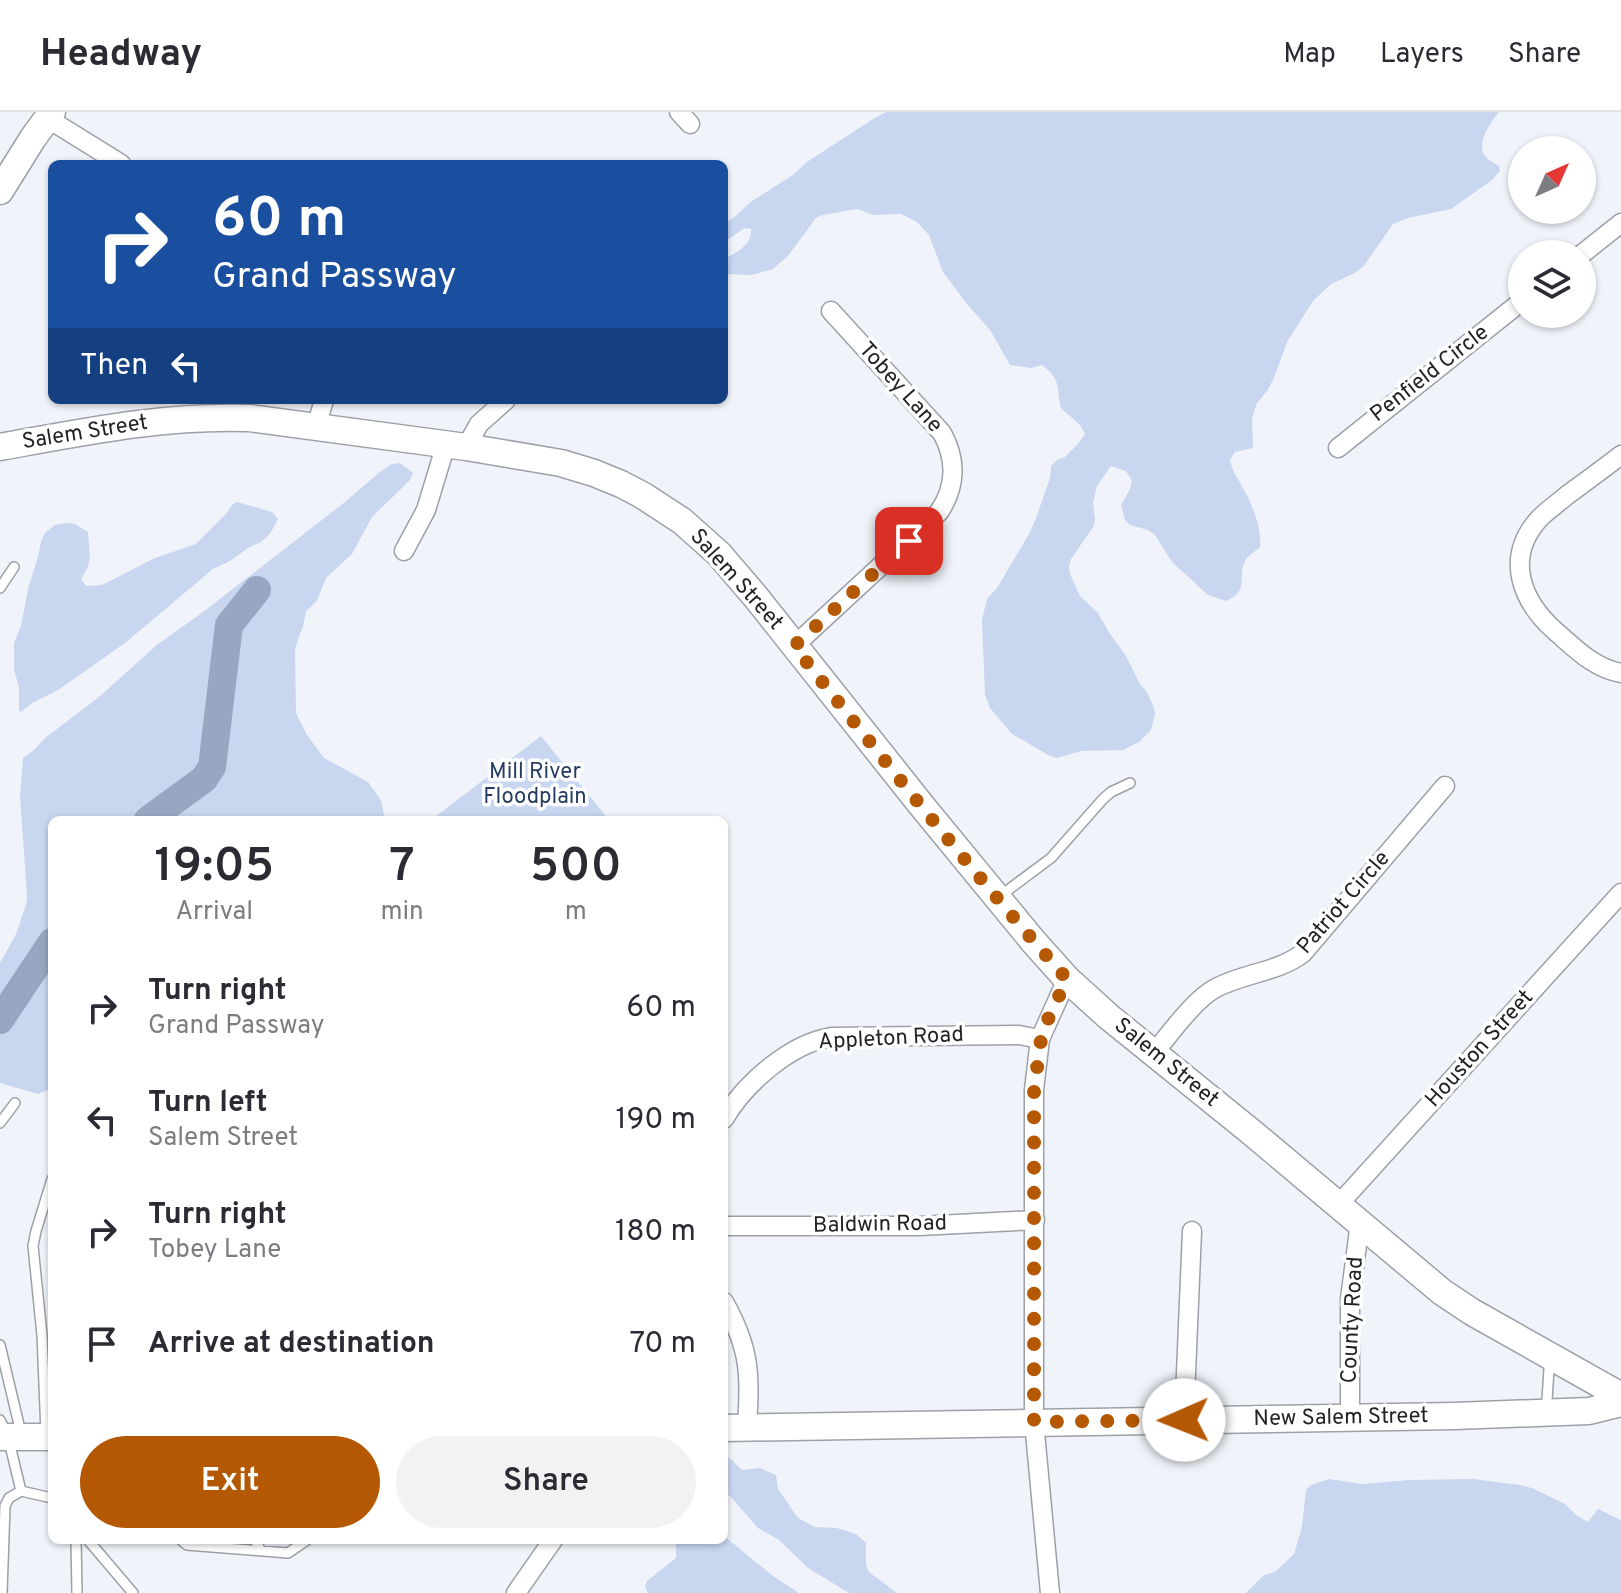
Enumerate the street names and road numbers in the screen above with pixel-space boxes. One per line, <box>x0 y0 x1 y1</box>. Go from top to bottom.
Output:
street label: Penfield Circle <box>1365 319 1495 429</box>
street label: Tobey Lane <box>852 337 948 439</box>
street label: Salem Street <box>20 410 150 456</box>
street label: Salem Street <box>683 524 789 636</box>
street label: Patriot Circle <box>1292 846 1396 960</box>
street label: Houston Street <box>1420 985 1540 1113</box>
street label: Salem Street <box>1108 1013 1224 1113</box>
street label: Appleton Road <box>817 1022 965 1056</box>
street label: Baldwin Road <box>813 1210 947 1240</box>
street label: County Road <box>1336 1256 1370 1384</box>
street label: New Salem Street <box>1253 1403 1429 1433</box>

